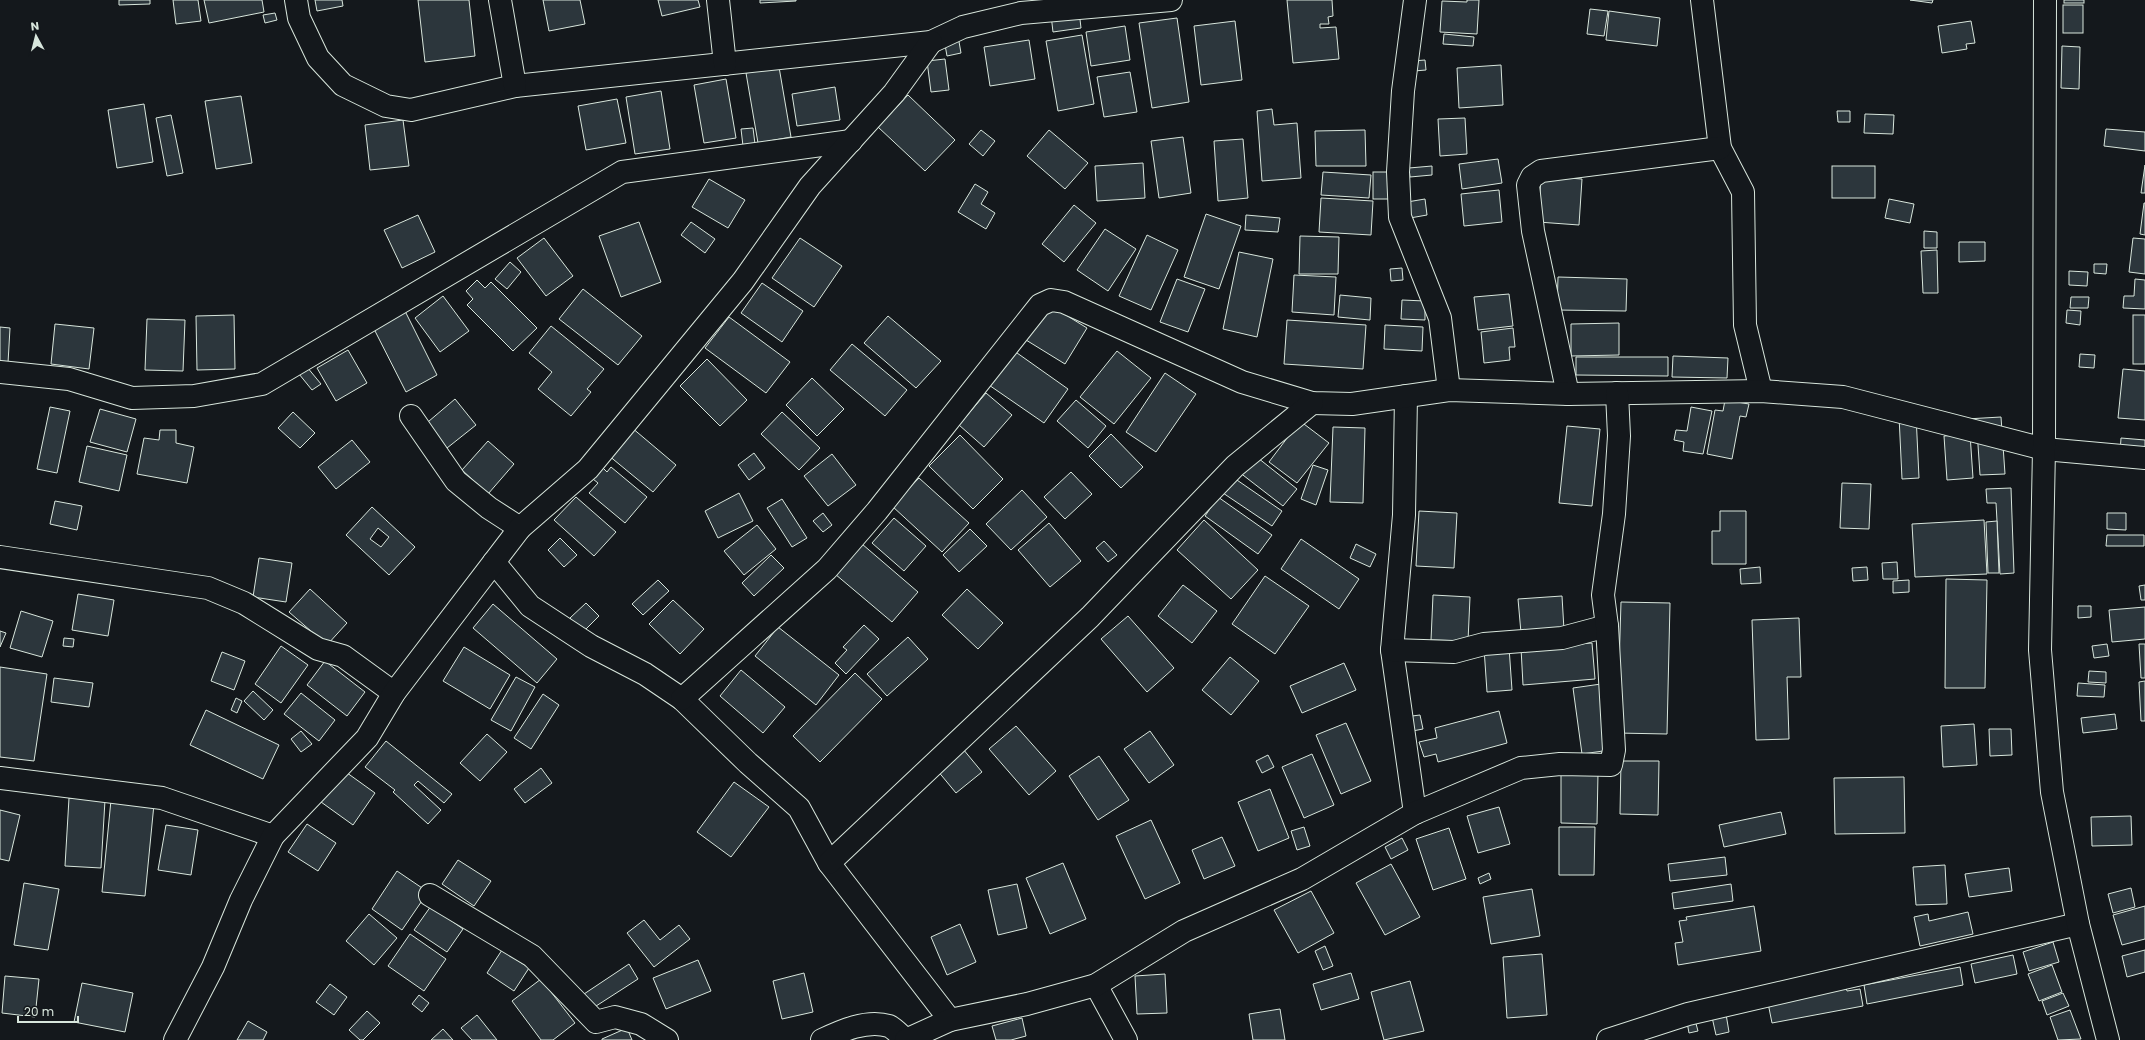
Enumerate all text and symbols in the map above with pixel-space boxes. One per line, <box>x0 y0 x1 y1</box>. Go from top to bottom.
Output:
north arrow <box>16 16 56 56</box>
text: N <box>30 18 40 35</box>
scale bar <box>18 998 78 1024</box>
text: 20 m <box>24 1003 54 1020</box>

